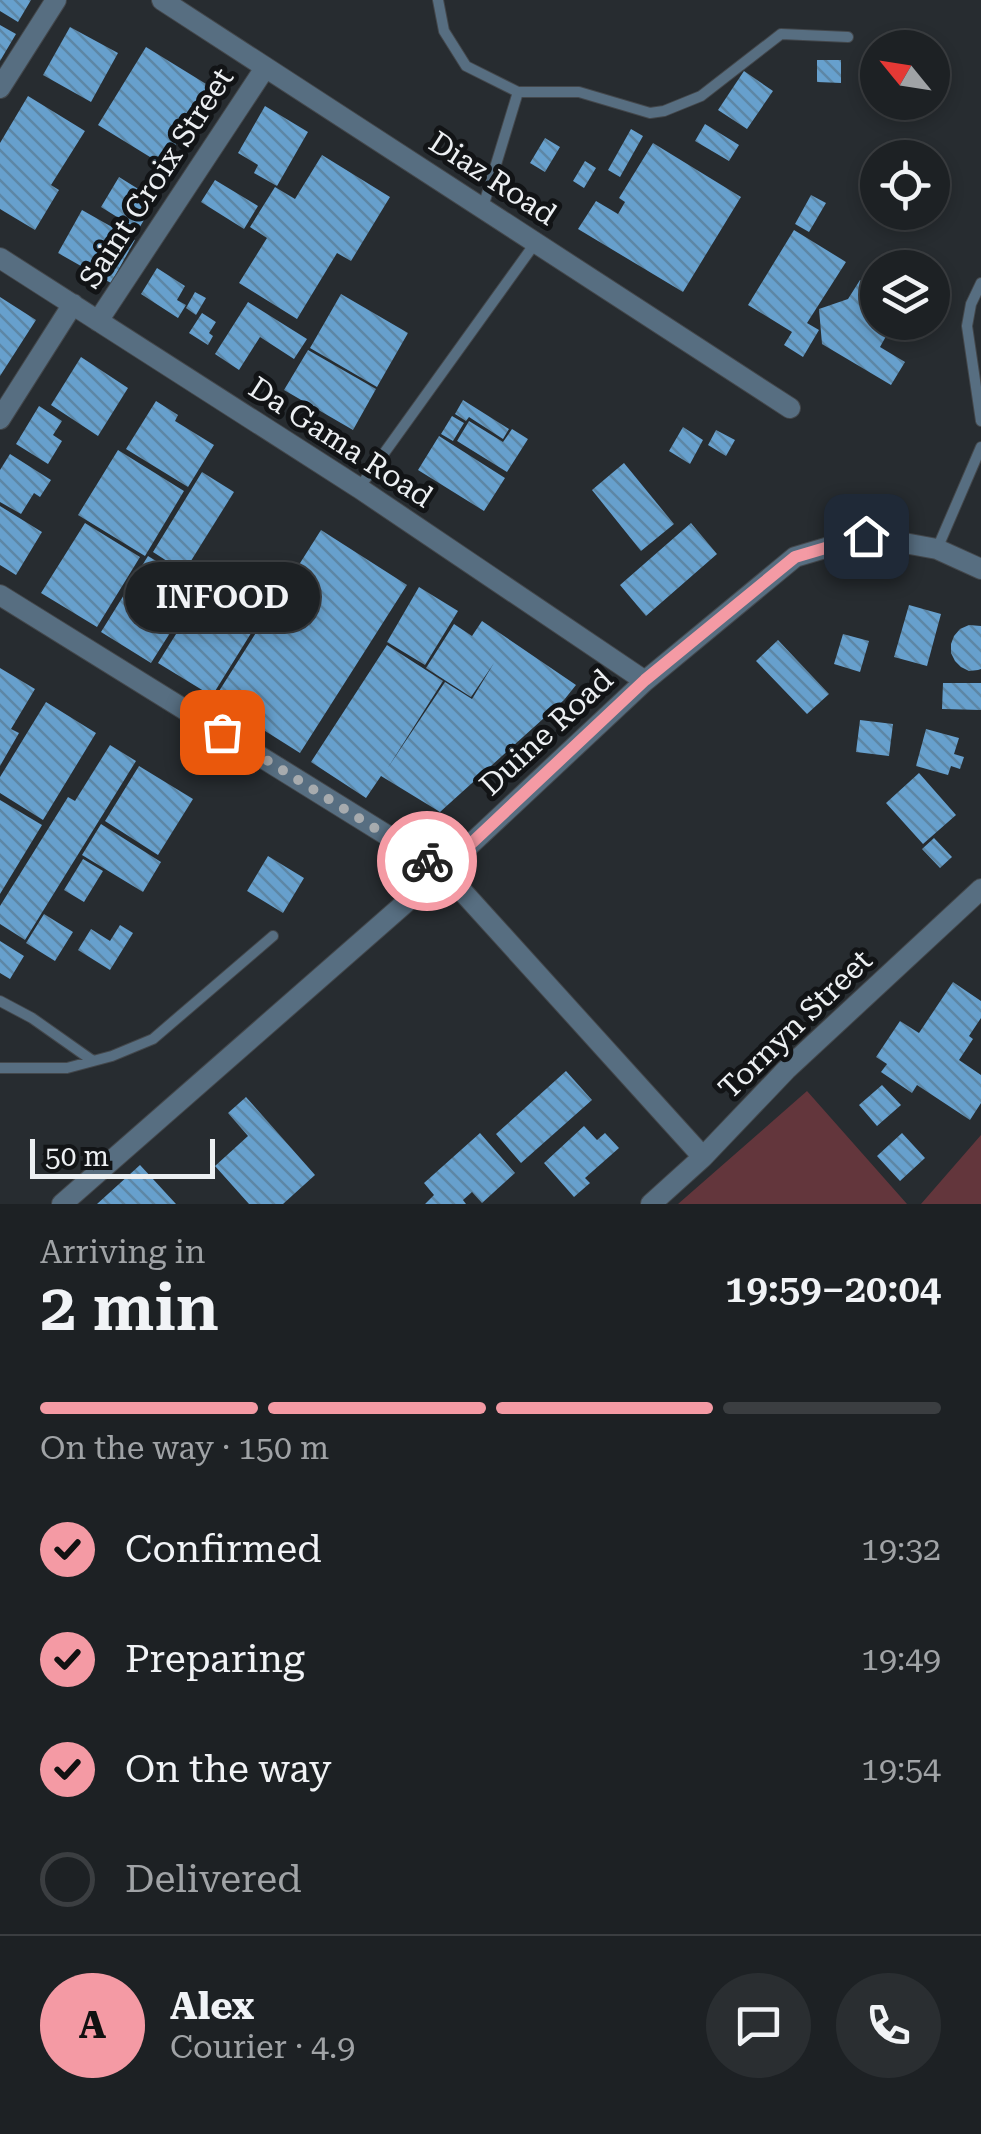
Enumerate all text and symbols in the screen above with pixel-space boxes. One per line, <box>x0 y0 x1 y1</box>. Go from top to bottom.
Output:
north arrow <box>860 30 950 120</box>
map controls <box>860 30 950 340</box>
street label: Saint Croix Street <box>72 61 240 295</box>
street label: Diaz Road <box>423 124 563 232</box>
button: locate <box>860 140 950 230</box>
button: layers <box>860 250 950 340</box>
street label: Da Gama Road <box>243 370 439 514</box>
pin <box>824 494 909 579</box>
icon: home <box>839 509 894 564</box>
callout: INFOOD <box>124 562 320 632</box>
text: INFOOD <box>156 578 289 616</box>
street label: Duine Road <box>472 662 620 802</box>
pin <box>180 690 265 775</box>
icon: bag <box>195 705 250 760</box>
courier <box>377 811 477 911</box>
icon: bike <box>400 834 455 889</box>
street label: Tornyn Street <box>711 942 879 1106</box>
scale bar <box>30 1134 215 1178</box>
text: 50 m <box>45 1140 109 1173</box>
text: Arriving in <box>40 1233 205 1271</box>
text: 19:59–20:04 <box>725 1267 941 1311</box>
text: 2 min <box>40 1270 219 1346</box>
text: On the way · 150 m <box>40 1429 329 1467</box>
icon: check <box>40 1522 95 1577</box>
text: Confirmed <box>125 1527 322 1571</box>
text: 19:32 <box>861 1530 941 1568</box>
icon: check <box>40 1632 95 1687</box>
text: Preparing <box>125 1637 305 1681</box>
text: 19:49 <box>861 1640 941 1678</box>
icon: check <box>40 1742 95 1797</box>
text: On the way <box>125 1747 331 1791</box>
text: 19:54 <box>861 1750 941 1788</box>
text: Delivered <box>125 1857 302 1901</box>
button: chat <box>706 1973 811 2078</box>
button: phone <box>836 1973 941 2078</box>
text: Alex <box>170 1984 254 2028</box>
text: A <box>79 2003 106 2047</box>
text: Courier · 4.9 <box>170 2028 355 2066</box>

